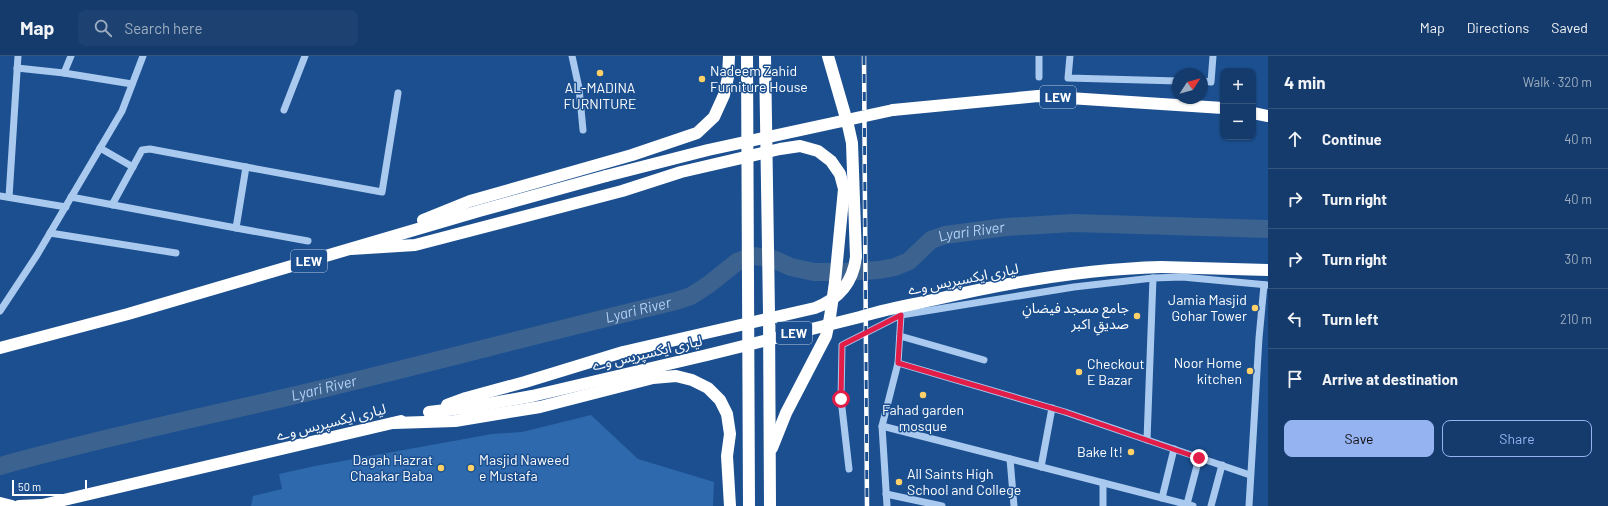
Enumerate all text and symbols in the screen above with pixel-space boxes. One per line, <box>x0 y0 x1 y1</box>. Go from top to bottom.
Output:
search box <box>78 10 358 46</box>
text: Map <box>20 16 54 39</box>
icon: search <box>92 17 114 39</box>
text: Search here <box>124 19 202 37</box>
text: Map <box>1420 19 1445 36</box>
text: Directions <box>1467 19 1529 36</box>
text: Saved <box>1551 19 1588 36</box>
place label: Nadeem Zahid Furniture House <box>710 62 808 95</box>
marker: AL-MADINA FURNITURE <box>595 68 605 78</box>
north arrow <box>1172 68 1208 104</box>
map controls <box>1220 68 1256 140</box>
button: + <box>1220 68 1256 104</box>
text: 4 min <box>1284 72 1326 92</box>
marker: Nadeem Zahid Furniture House <box>697 74 707 84</box>
text: Walk · 320 m <box>1523 74 1592 90</box>
place label: AL-MADINA FURNITURE <box>564 79 636 112</box>
road number: LEW <box>1040 86 1076 108</box>
button: − <box>1220 104 1256 140</box>
icon: ahead <box>1284 128 1306 150</box>
text: Continue <box>1322 130 1382 148</box>
text: 40 m <box>1564 131 1592 147</box>
icon: right <box>1284 188 1306 210</box>
text: Turn right <box>1322 190 1387 208</box>
text: 40 m <box>1564 191 1592 207</box>
water label: Lyari River <box>935 217 1006 245</box>
icon: right <box>1284 248 1306 270</box>
road number: LEW <box>291 250 327 272</box>
text: Turn right <box>1322 250 1387 268</box>
text: 30 m <box>1565 251 1592 267</box>
street label: لیاری ایکسپریس وے <box>906 259 1020 300</box>
place label: Jamia Masjid Gohar Tower <box>1168 291 1247 324</box>
water label: Lyari River <box>603 292 673 326</box>
place label: جامع مسجد فیضانِ صدیقِ اکبر <box>1022 299 1129 336</box>
marker: Jamia Masjid Gohar Tower <box>1250 303 1260 313</box>
icon: left <box>1284 308 1306 330</box>
text: Turn left <box>1322 310 1378 328</box>
marker: جامع مسجد فیضانِ صدیقِ اکبر <box>1132 311 1142 321</box>
text: 210 m <box>1560 311 1592 327</box>
road number: LEW <box>776 322 812 344</box>
street label: لیاری ایکسپریس وے <box>590 332 704 376</box>
place label: Noor Home kitchen <box>1174 354 1242 387</box>
place label: Checkout E Bazar <box>1087 355 1145 388</box>
marker: Noor Home kitchen <box>1245 366 1255 376</box>
marker: Checkout E Bazar <box>1074 367 1084 377</box>
icon: arrive <box>1284 368 1306 390</box>
text: Arrive at destination <box>1322 370 1458 388</box>
water label: Lyari River <box>289 371 359 404</box>
route start <box>832 390 850 408</box>
marker: Fahad garden mosque <box>918 390 928 400</box>
street label: لیاری ایکسپریس وے <box>274 400 388 445</box>
place label: Fahad garden mosque <box>882 401 964 434</box>
button: Save <box>1284 420 1434 457</box>
button: Share <box>1442 420 1592 457</box>
place label: Bake It! <box>1077 443 1123 460</box>
marker: Bake It! <box>1126 447 1136 457</box>
route end <box>1190 449 1208 467</box>
place label: Dagah Hazrat Chaakar Baba <box>350 451 433 484</box>
place label: Masjid Naweed e Mustafa <box>479 451 569 484</box>
marker: Dagah Hazrat Chaakar Baba <box>436 463 446 473</box>
marker: Masjid Naweed e Mustafa <box>466 463 476 473</box>
place label: All Saints High School and College <box>907 465 1021 498</box>
marker: All Saints High School and College <box>894 477 904 487</box>
scale bar <box>12 478 87 497</box>
text: 50 m <box>18 480 41 493</box>

